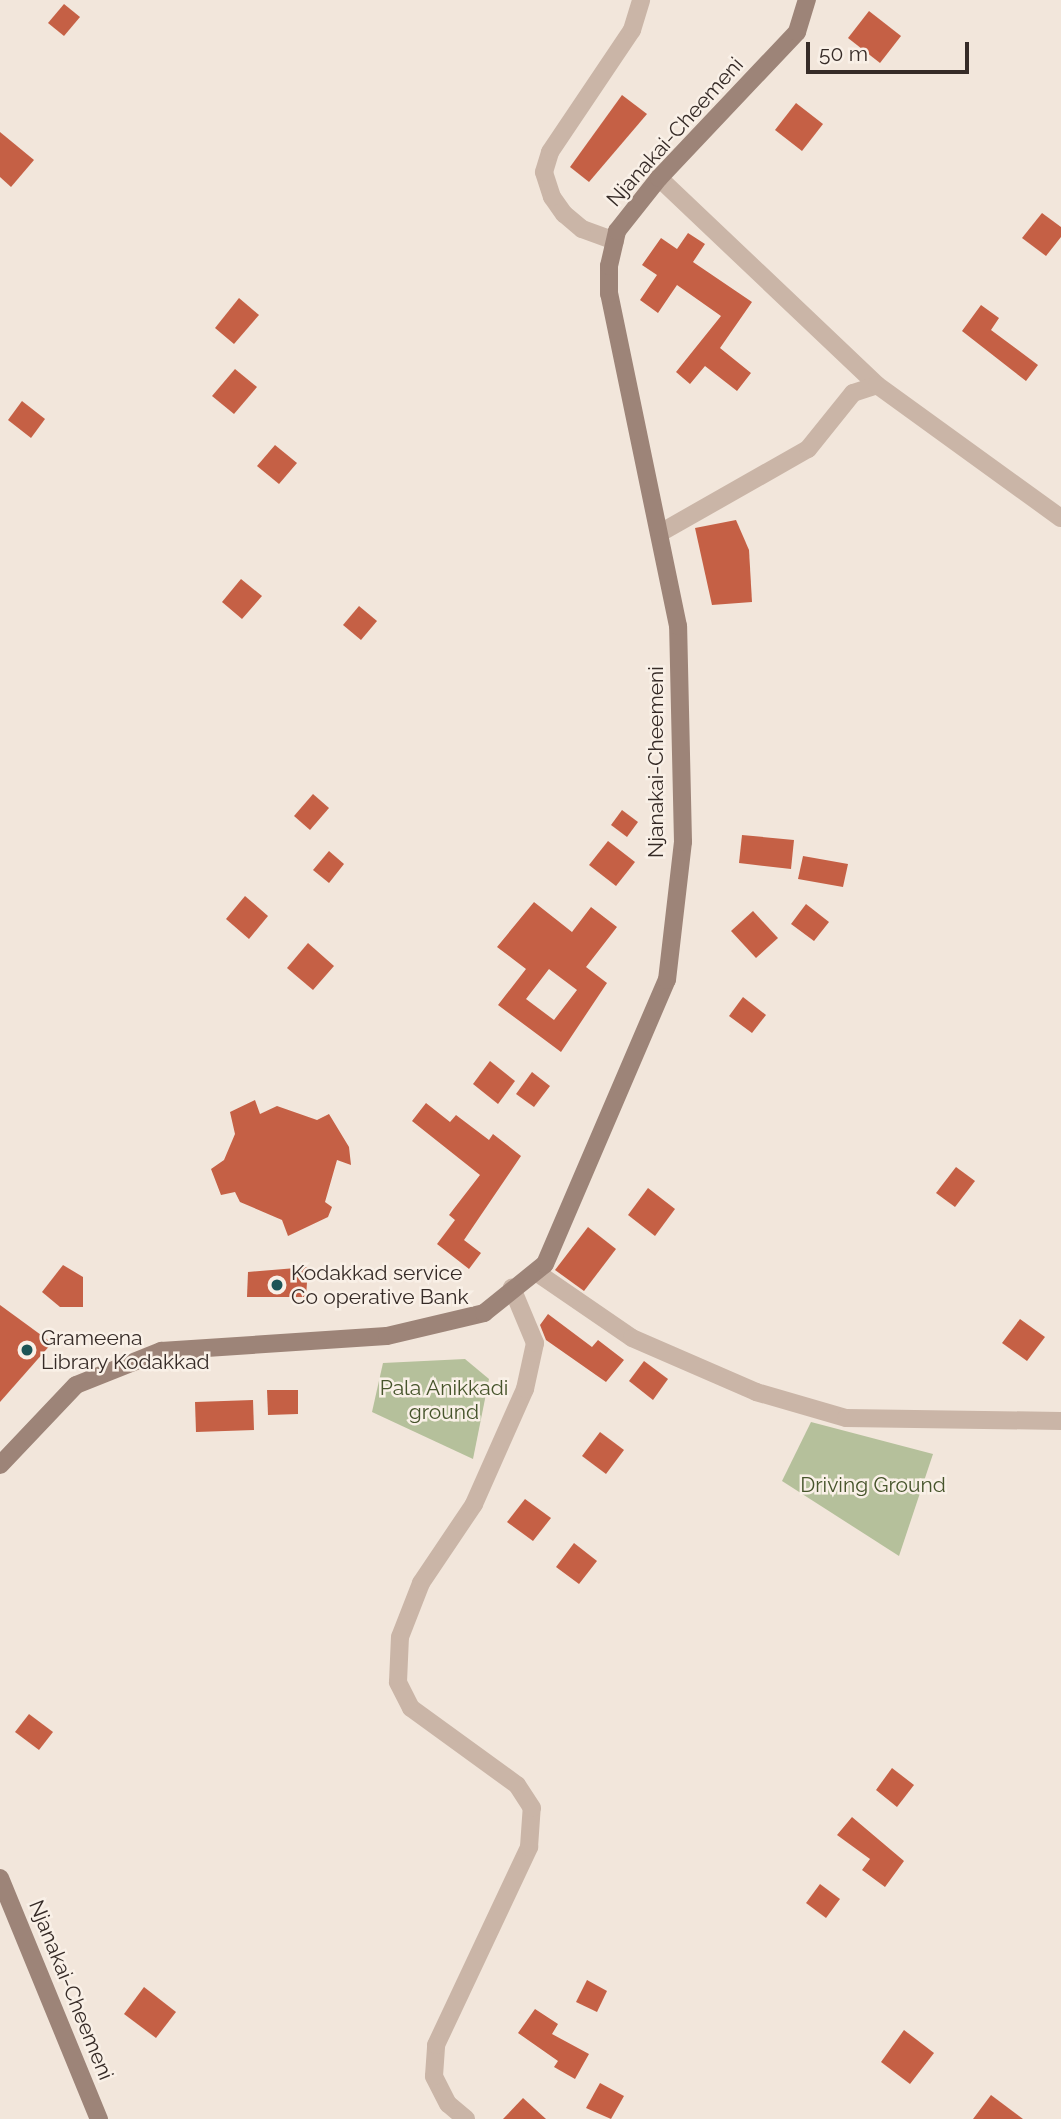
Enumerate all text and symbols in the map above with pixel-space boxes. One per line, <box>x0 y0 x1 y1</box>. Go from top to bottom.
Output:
scale bar <box>809 28 972 72</box>
text: 50 m <box>819 41 868 66</box>
street label: Njanakai-Cheemeni <box>601 52 749 212</box>
street label: Njanakai-Cheemeni <box>643 666 669 858</box>
place label: Kodakkad service Co operative Bank <box>291 1260 469 1310</box>
marker: Kodakkad service Co operative Bank <box>269 1277 285 1293</box>
place label: Grameena Library Kodakkad <box>41 1325 210 1375</box>
marker: Grameena Library Kodakkad <box>19 1342 35 1358</box>
park label: Pala Anikkadi ground <box>379 1375 509 1425</box>
park label: Driving Ground <box>800 1472 946 1498</box>
street label: Njanakai-Cheemeni <box>23 1896 119 2084</box>

